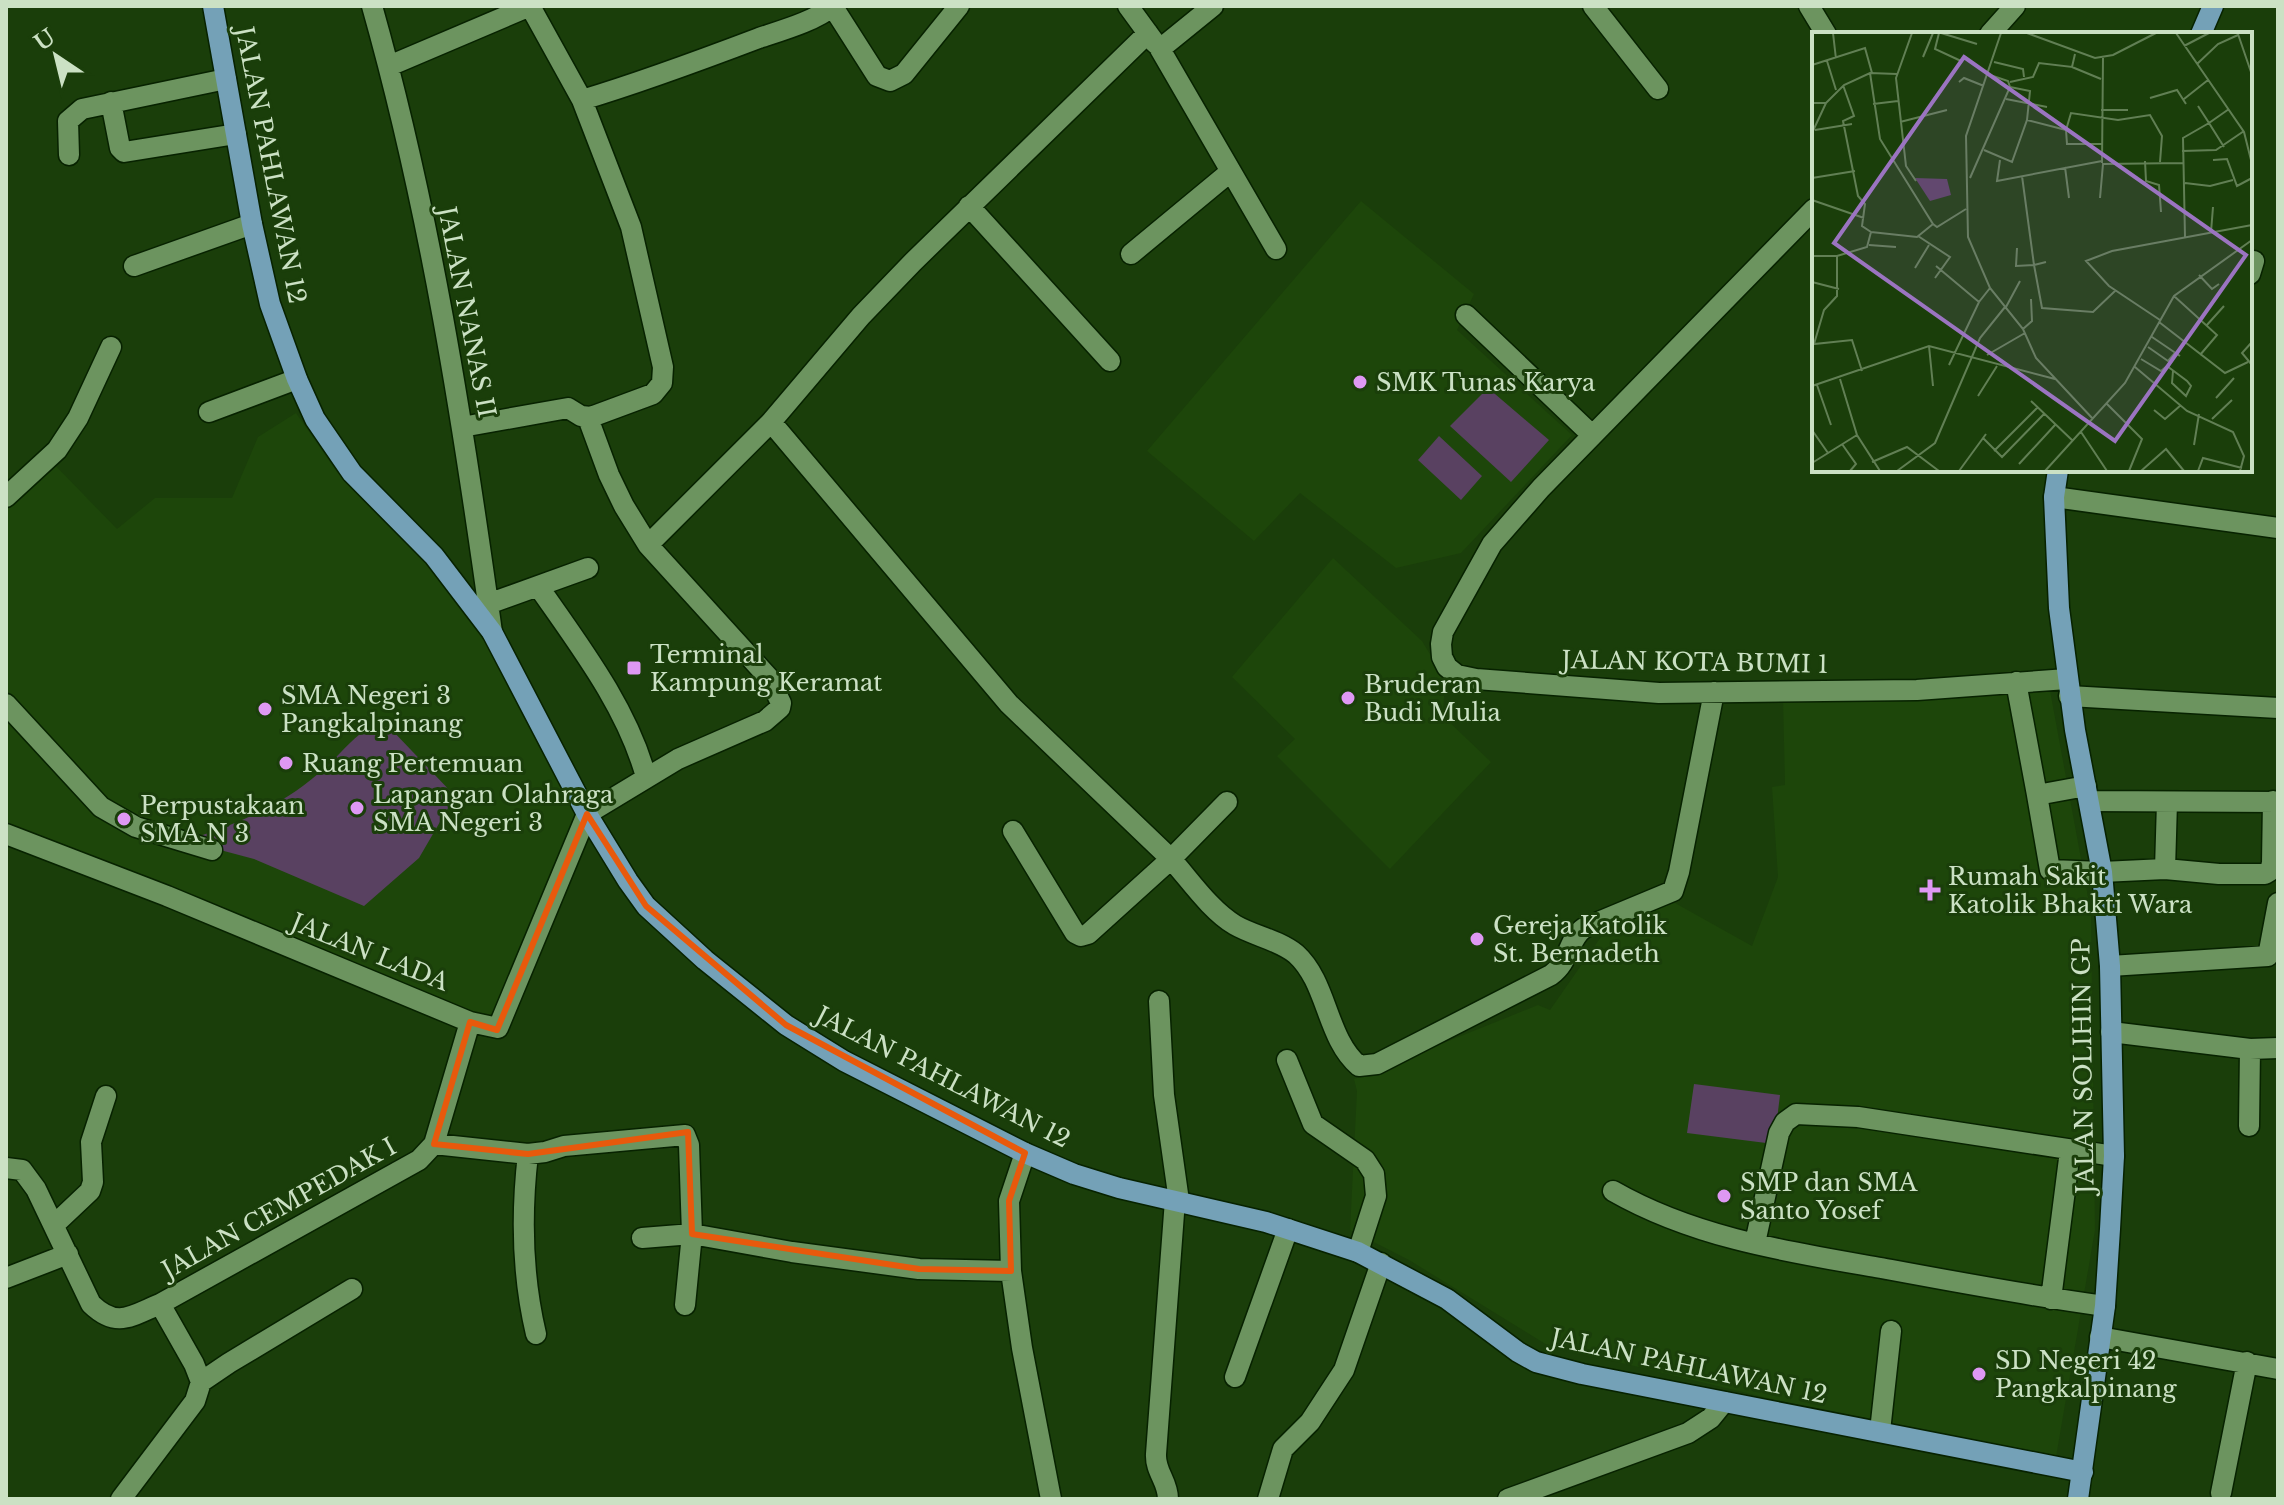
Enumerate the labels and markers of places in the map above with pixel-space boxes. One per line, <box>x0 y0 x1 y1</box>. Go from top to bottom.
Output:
place label: SMK Tunas Karya <box>1376 368 1596 397</box>
marker: SMK Tunas Karya <box>1351 373 1369 391</box>
place label: Terminal Kampung Keramat <box>650 640 882 697</box>
marker: Terminal Kampung Keramat <box>625 659 643 677</box>
place label: Bruderan Budi Mulia <box>1364 670 1501 727</box>
place label: SMA Negeri 3 Pangkalpinang <box>281 681 463 738</box>
marker: Bruderan Budi Mulia <box>1339 689 1357 707</box>
marker: SMA Negeri 3 Pangkalpinang <box>256 700 274 718</box>
place label: Ruang Pertemuan <box>302 749 523 778</box>
marker: Ruang Pertemuan <box>277 754 295 772</box>
place label: Lapangan Olahraga SMA Negeri 3 <box>373 780 614 837</box>
place label: Perpustakaan SMA N 3 <box>140 791 305 848</box>
marker: Lapangan Olahraga SMA Negeri 3 <box>348 799 366 817</box>
marker: Perpustakaan SMA N 3 <box>115 810 133 828</box>
place label: Rumah Sakit Katolik Bhakti Wara <box>1948 862 2193 919</box>
marker: Rumah Sakit Katolik Bhakti Wara <box>1919 879 1941 901</box>
place label: Gereja Katolik St. Bernadeth <box>1493 911 1668 968</box>
marker: Gereja Katolik St. Bernadeth <box>1468 930 1486 948</box>
place label: SMP dan SMA Santo Yosef <box>1740 1168 1918 1225</box>
marker: SMP dan SMA Santo Yosef <box>1715 1187 1733 1205</box>
place label: SD Negeri 42 Pangkalpinang <box>1995 1346 2177 1403</box>
marker: SD Negeri 42 Pangkalpinang <box>1970 1365 1988 1383</box>

